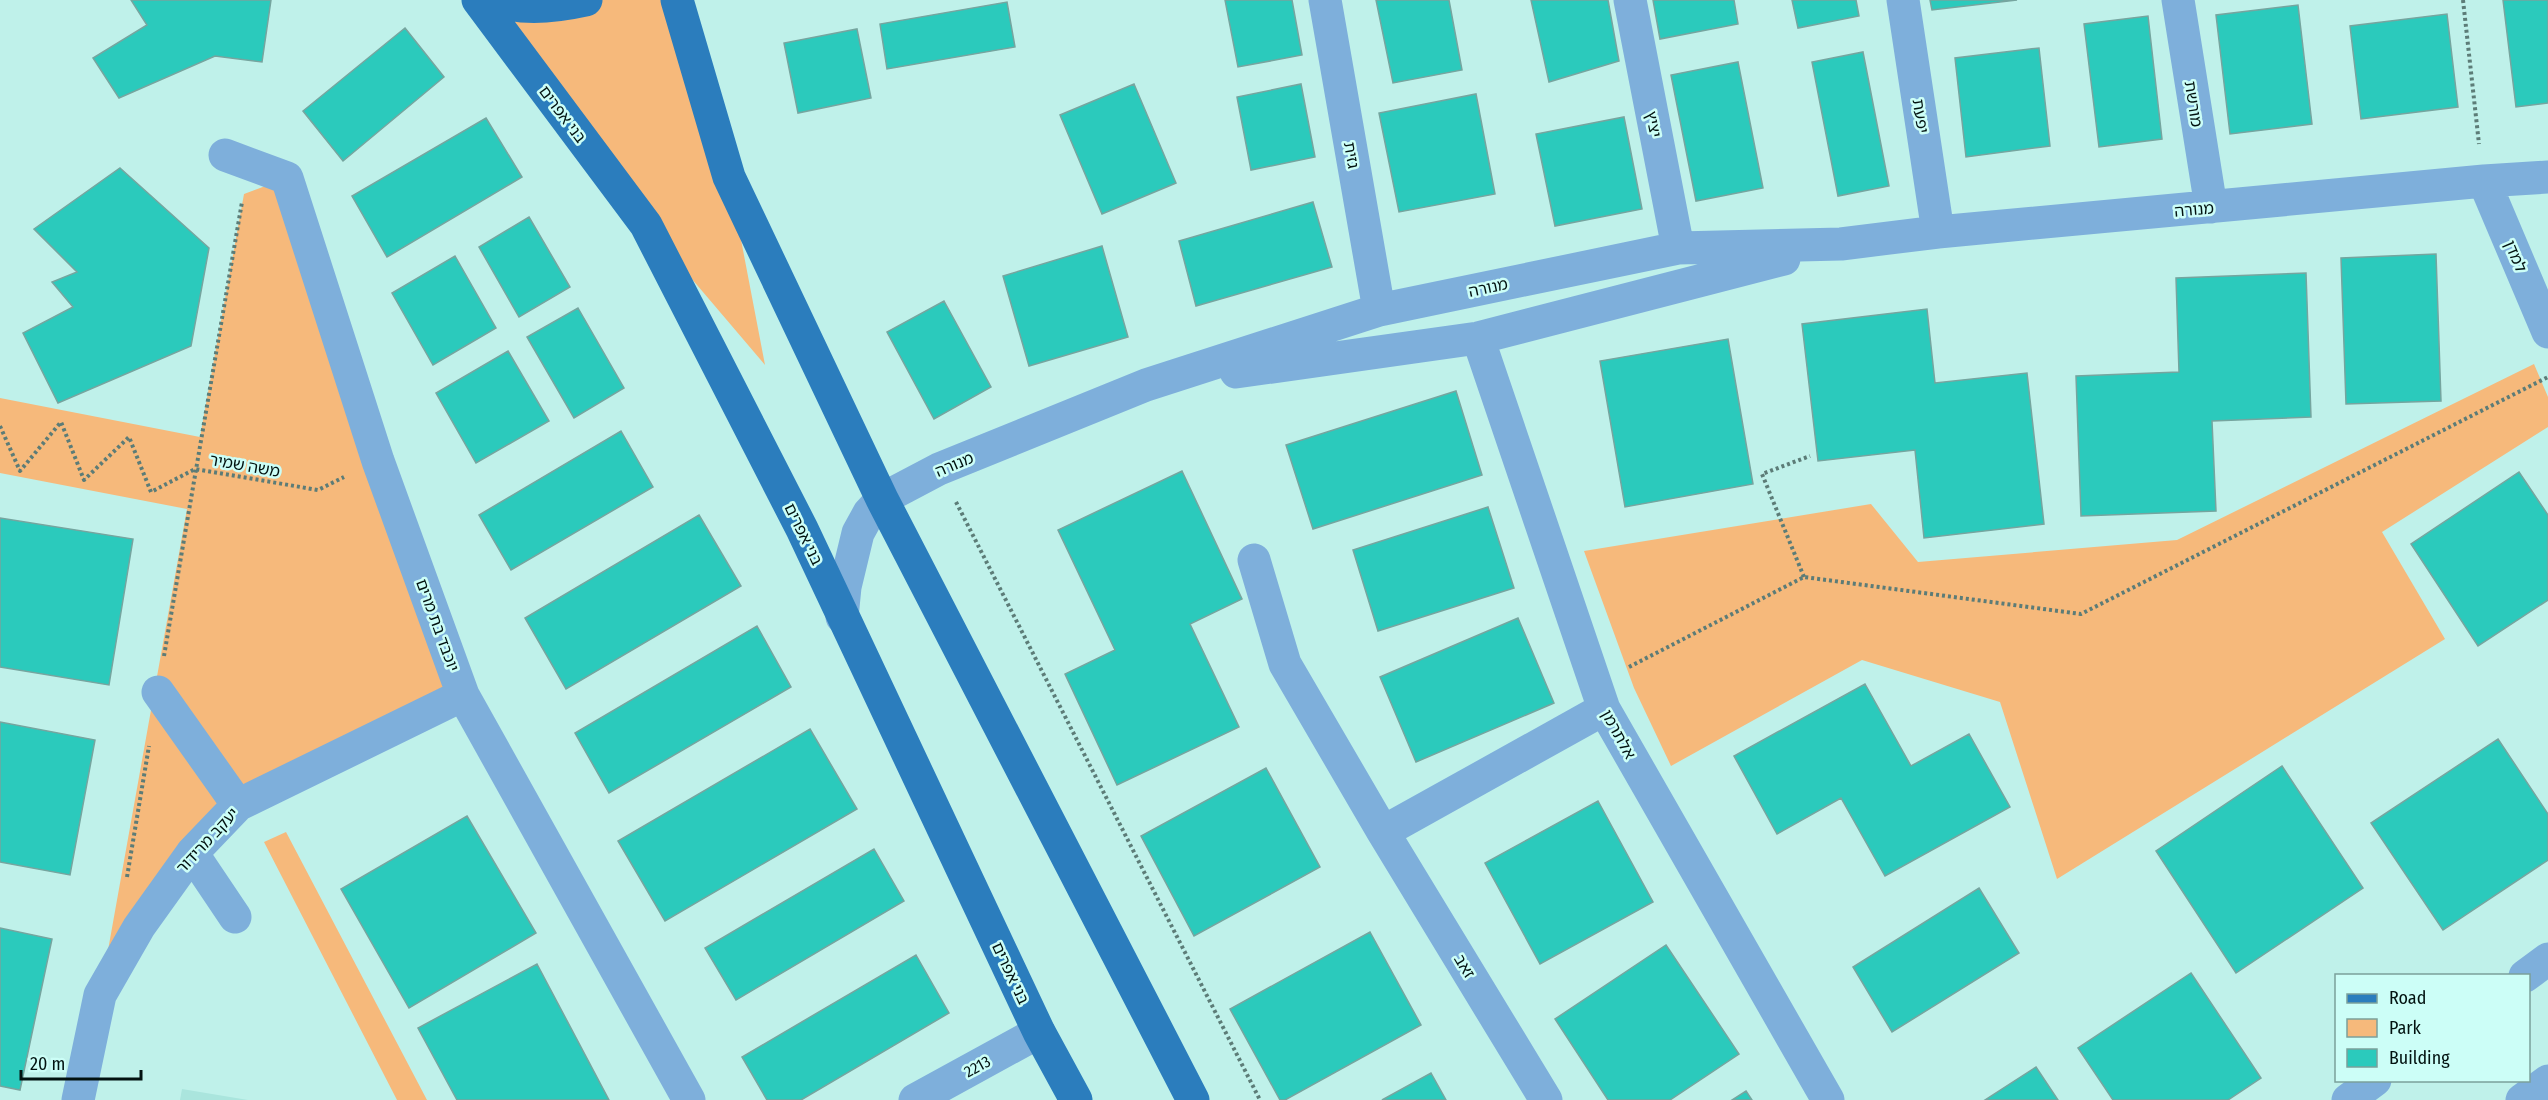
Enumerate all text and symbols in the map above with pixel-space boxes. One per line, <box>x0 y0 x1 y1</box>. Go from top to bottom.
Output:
street label: מורשת <box>2181 80 2207 128</box>
street label: בני אפרים <box>535 82 590 147</box>
street label: יפעת <box>1908 98 1933 135</box>
street label: יציץ <box>1642 109 1665 139</box>
street label: גזית <box>1340 140 1363 170</box>
street label: מנורה <box>2173 198 2215 221</box>
street label: למדן <box>2500 237 2531 275</box>
street label: מנורה <box>1467 274 1509 301</box>
street label: מנורה <box>932 448 976 481</box>
street label: משה שמיר <box>208 450 282 481</box>
street label: בני אפרים <box>780 500 827 568</box>
street label: יוכבד בת מרים <box>412 576 463 674</box>
street label: אלתרמן <box>1597 706 1640 762</box>
street label: יעקב מרידור <box>172 804 242 877</box>
street label: בני אפרים <box>988 939 1033 1007</box>
street label: זאב <box>1450 951 1479 982</box>
legend <box>2335 974 2530 1082</box>
text: Road <box>2389 987 2426 1009</box>
text: Park <box>2389 1017 2422 1039</box>
scale bar <box>21 1043 141 1081</box>
text: Building <box>2389 1047 2450 1069</box>
street label: 2213 <box>961 1052 994 1081</box>
text: 20 m <box>30 1053 65 1075</box>

